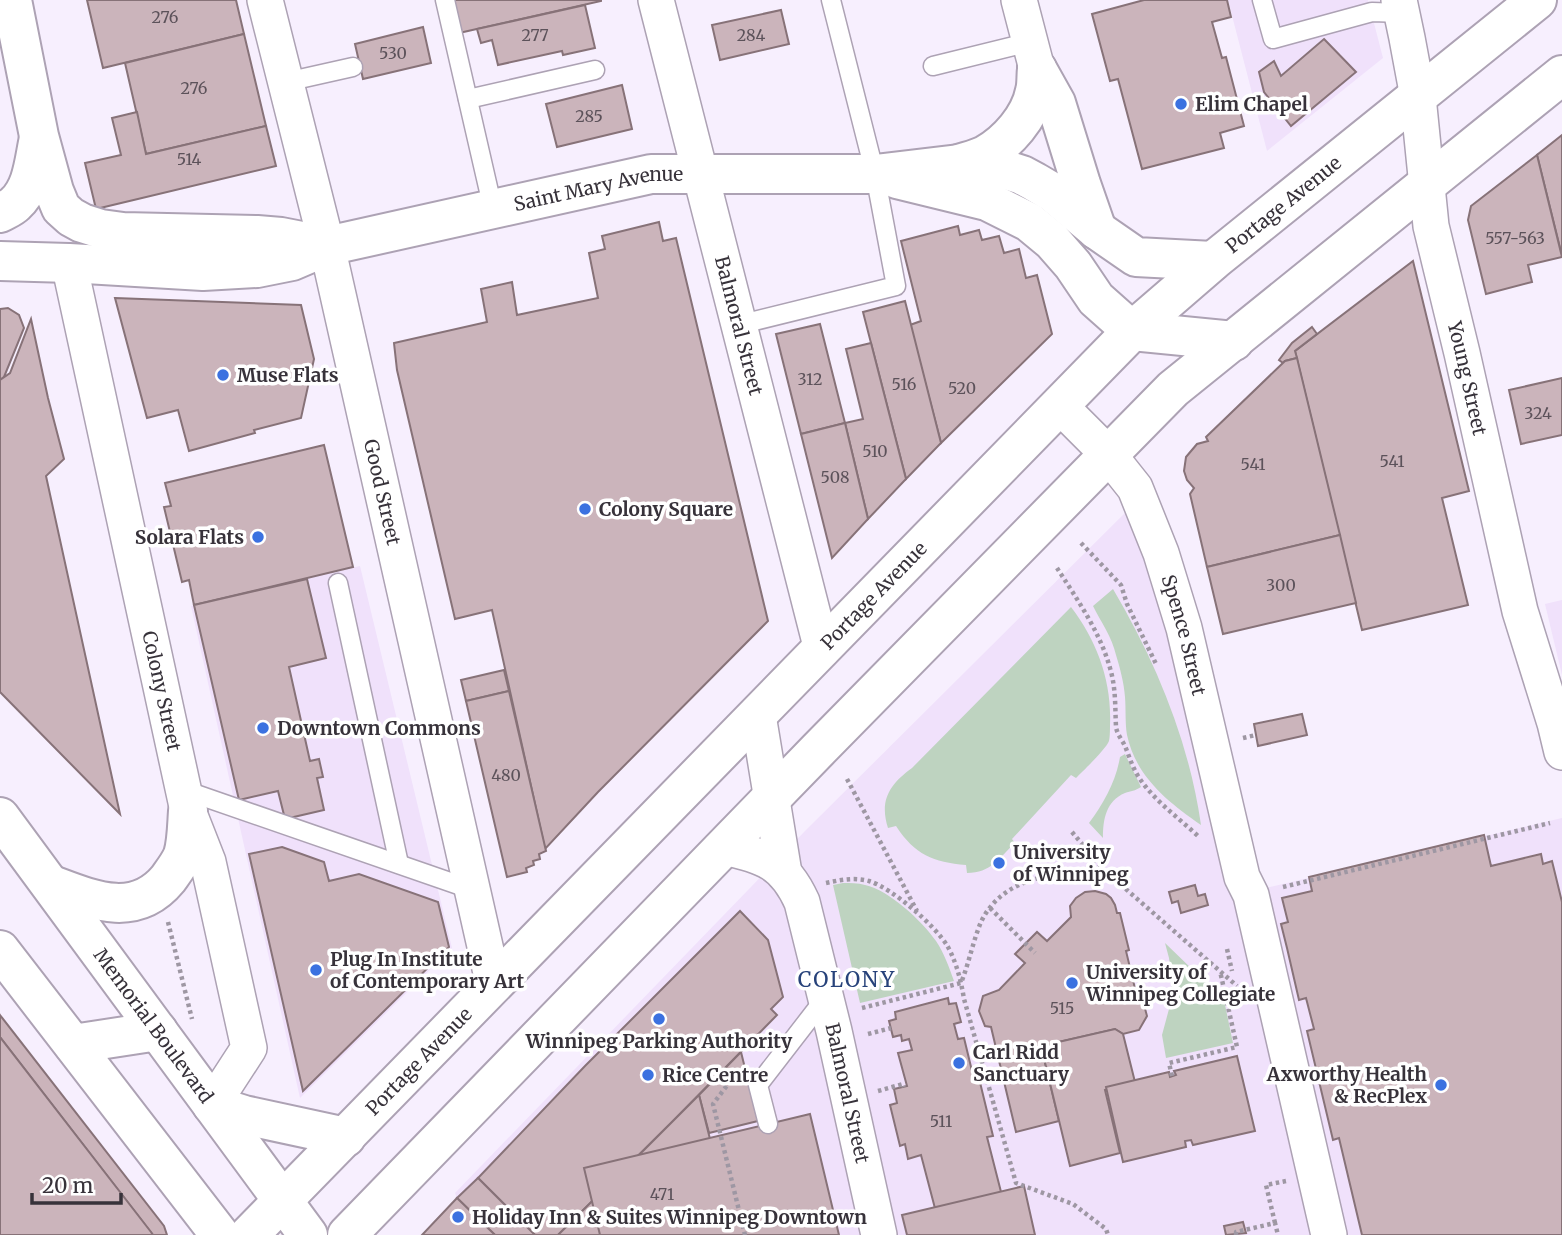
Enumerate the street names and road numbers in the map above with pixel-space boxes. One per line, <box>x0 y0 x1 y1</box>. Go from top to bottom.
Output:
street label: Portage Avenue <box>1221 151 1346 258</box>
street label: Saint Mary Avenue <box>511 162 683 216</box>
street label: Balmoral Street <box>710 253 769 398</box>
street label: Young Street <box>1442 318 1492 438</box>
street label: Good Street <box>359 437 406 548</box>
street label: Portage Avenue <box>816 536 932 655</box>
street label: Spence Street <box>1156 572 1211 698</box>
street label: Colony Street <box>137 629 187 754</box>
street label: Memorial Boulevard <box>89 943 219 1108</box>
street label: Portage Avenue <box>361 1002 477 1120</box>
street label: Balmoral Street <box>820 1020 875 1166</box>

